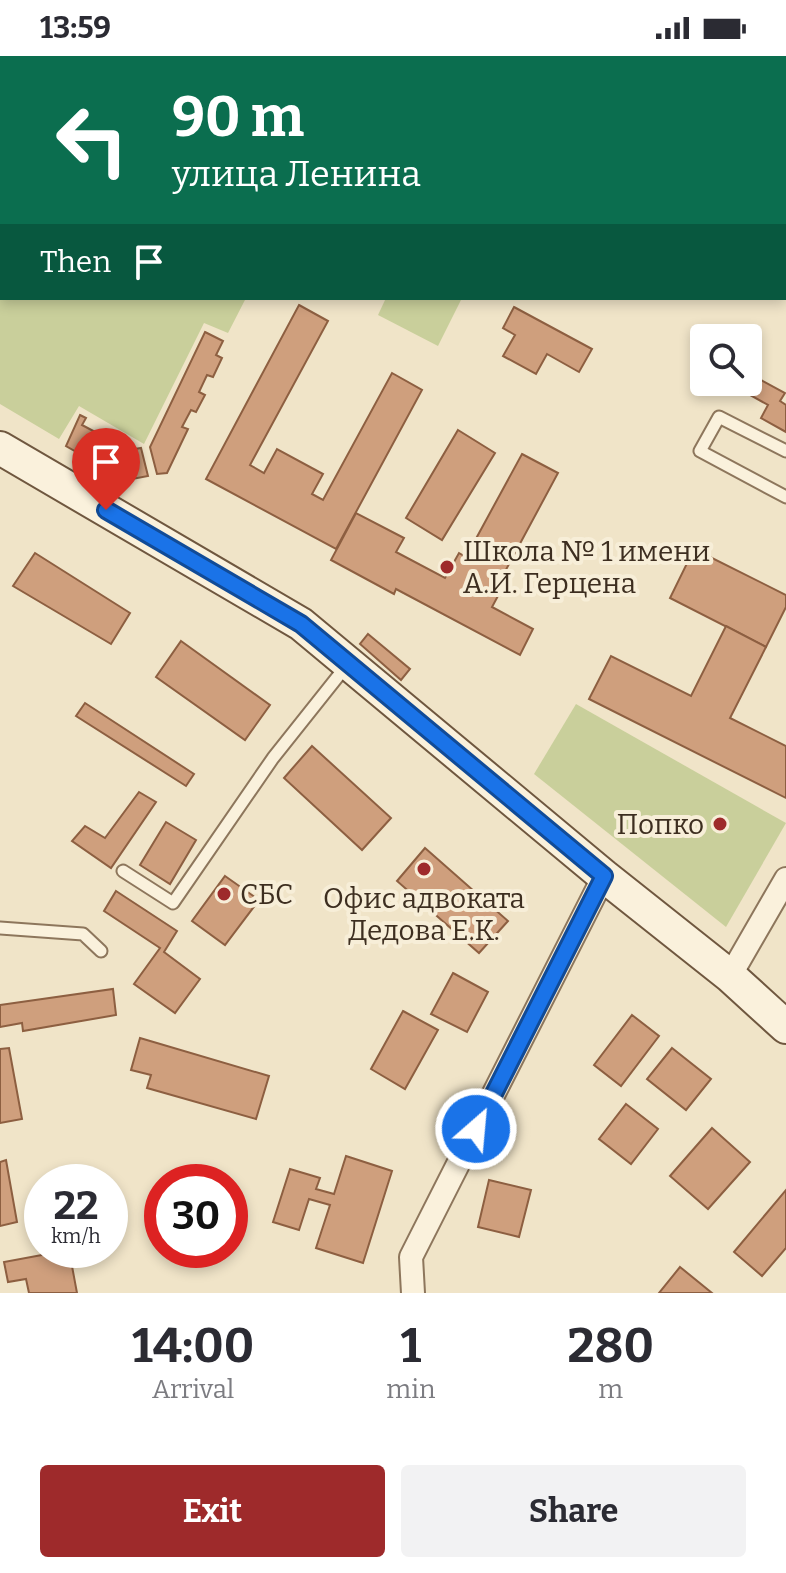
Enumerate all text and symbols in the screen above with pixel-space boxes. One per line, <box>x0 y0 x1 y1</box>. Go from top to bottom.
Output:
text: 13:59 <box>40 10 111 46</box>
text: 90 m <box>172 84 304 151</box>
icon: left <box>40 88 144 192</box>
text: улица Ленина <box>172 152 421 196</box>
icon: arrive <box>127 240 171 284</box>
text: Then <box>40 244 111 280</box>
map controls <box>690 324 762 396</box>
button: search <box>690 324 762 396</box>
pin <box>72 428 140 510</box>
icon: arrive <box>84 440 128 484</box>
place label: Школа № 1 имени А.И. Герцена <box>463 535 710 600</box>
marker: Школа № 1 имени А.И. Герцена <box>438 558 456 576</box>
place label: Попко <box>617 808 704 841</box>
marker: Попко <box>711 815 729 833</box>
marker: Офис адвоката Дедова Е.К. <box>415 860 433 878</box>
place label: СБС <box>240 878 293 911</box>
place label: Офис адвоката Дедова Е.К. <box>323 882 525 947</box>
marker: СБС <box>215 885 233 903</box>
position arrow <box>434 1087 518 1171</box>
speed limit sign: 30 <box>144 1164 248 1268</box>
text: 22 <box>53 1182 99 1230</box>
text: km/h <box>51 1224 101 1248</box>
text: 14:00 <box>132 1317 254 1375</box>
text: 1 <box>400 1317 421 1375</box>
text: 280 <box>567 1317 654 1375</box>
text: Arrival <box>152 1374 234 1405</box>
text: min <box>386 1374 435 1405</box>
text: m <box>598 1374 623 1405</box>
button: Exit <box>40 1465 385 1557</box>
button: Share <box>401 1465 746 1557</box>

